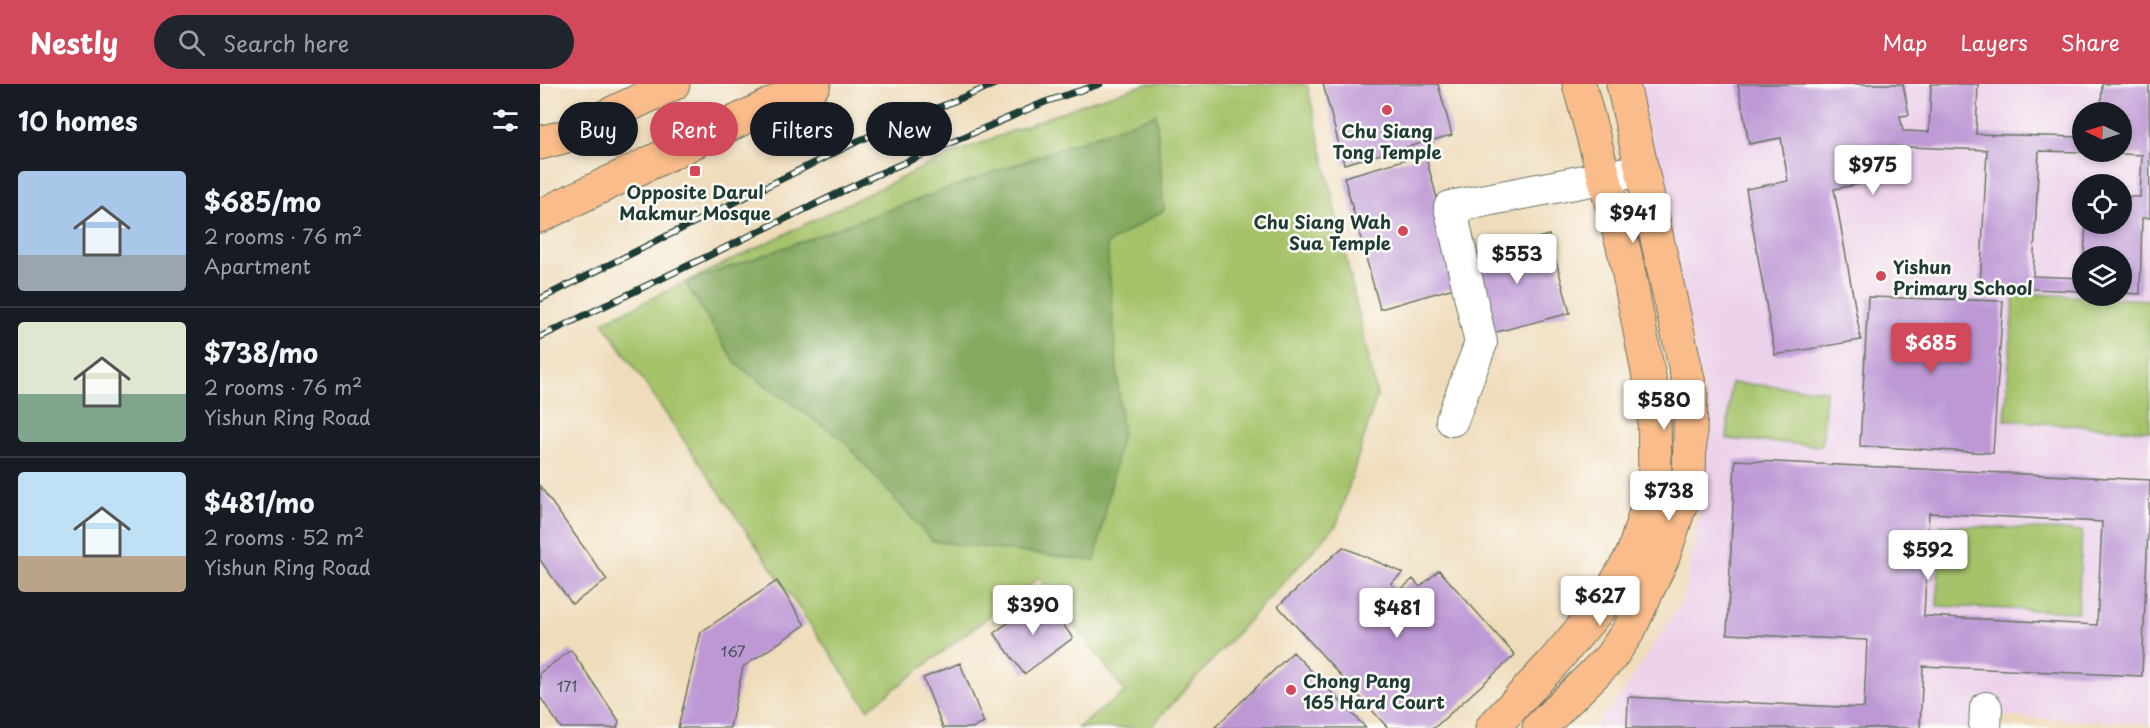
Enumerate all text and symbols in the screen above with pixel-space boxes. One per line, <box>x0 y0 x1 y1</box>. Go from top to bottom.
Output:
search box <box>154 15 574 69</box>
text: Nestly <box>30 21 118 64</box>
icon: search <box>175 26 208 59</box>
text: Search here <box>223 26 349 59</box>
text: Map <box>1883 26 1927 58</box>
text: Layers <box>1960 26 2028 58</box>
text: Share <box>2061 26 2120 58</box>
text: 10 homes <box>18 101 138 140</box>
chip: Buy <box>558 102 638 156</box>
chip: Rent <box>650 102 738 156</box>
chip: Filters <box>750 102 854 156</box>
chip: New <box>866 102 952 156</box>
north arrow <box>2072 102 2132 162</box>
map controls <box>2072 102 2132 306</box>
marker: Chu Siang Tong Temple <box>1380 103 1394 117</box>
icon: filters <box>489 104 522 137</box>
place label: Chu Siang Tong Temple <box>1332 117 1442 165</box>
pin: $975 <box>1837 145 1909 196</box>
text: $975 <box>1848 149 1898 179</box>
marker: Opposite Darul Makmur Mosque <box>688 164 702 178</box>
button: locate <box>2072 174 2132 234</box>
place label: Opposite Darul Makmur Mosque <box>619 178 771 226</box>
text: $685/mo <box>204 182 321 221</box>
pin: $941 <box>1597 193 1669 244</box>
icon: home <box>66 195 138 267</box>
text: $941 <box>1610 197 1656 227</box>
place label: Chu Siang Wah Sua Temple <box>1253 208 1391 256</box>
text: 2 rooms · 76 m² <box>204 221 362 251</box>
marker: Chu Siang Wah Sua Temple <box>1396 224 1410 238</box>
pin: $553 <box>1481 234 1553 285</box>
text: $553 <box>1492 238 1542 268</box>
button: layers <box>2072 246 2132 306</box>
text: Apartment <box>204 251 311 281</box>
place label: Yishun Primary School <box>1893 253 2033 301</box>
marker: Yishun Primary School <box>1874 269 1888 283</box>
pin: $685 <box>1895 323 1967 374</box>
text: $685 <box>1905 327 1957 357</box>
text: $738/mo <box>204 333 318 372</box>
icon: home <box>66 346 138 418</box>
text: 2 rooms · 76 m² <box>204 372 362 402</box>
pin: $580 <box>1628 380 1700 431</box>
text: $580 <box>1638 384 1690 414</box>
text: Yishun Ring Road <box>204 402 371 432</box>
pin: $738 <box>1633 471 1705 522</box>
text: $738 <box>1644 475 1694 505</box>
text: $481/mo <box>204 483 315 522</box>
icon: home <box>66 496 138 568</box>
text: 2 rooms · 52 m² <box>204 522 364 552</box>
pin: $592 <box>1892 530 1964 581</box>
text: $592 <box>1903 534 1953 564</box>
text: Yishun Ring Road <box>204 552 371 582</box>
pin: $627 <box>1564 576 1636 627</box>
text: $627 <box>1575 580 1625 610</box>
pin: $390 <box>997 585 1069 636</box>
pin: $481 <box>1361 588 1433 639</box>
text: $390 <box>1007 589 1059 619</box>
text: $481 <box>1373 592 1421 622</box>
house number: 167 <box>721 639 746 662</box>
place label: Chong Pang 165 Hard Court <box>1303 667 1445 715</box>
house number: 171 <box>557 674 577 697</box>
marker: Chong Pang 165 Hard Court <box>1284 683 1298 697</box>

